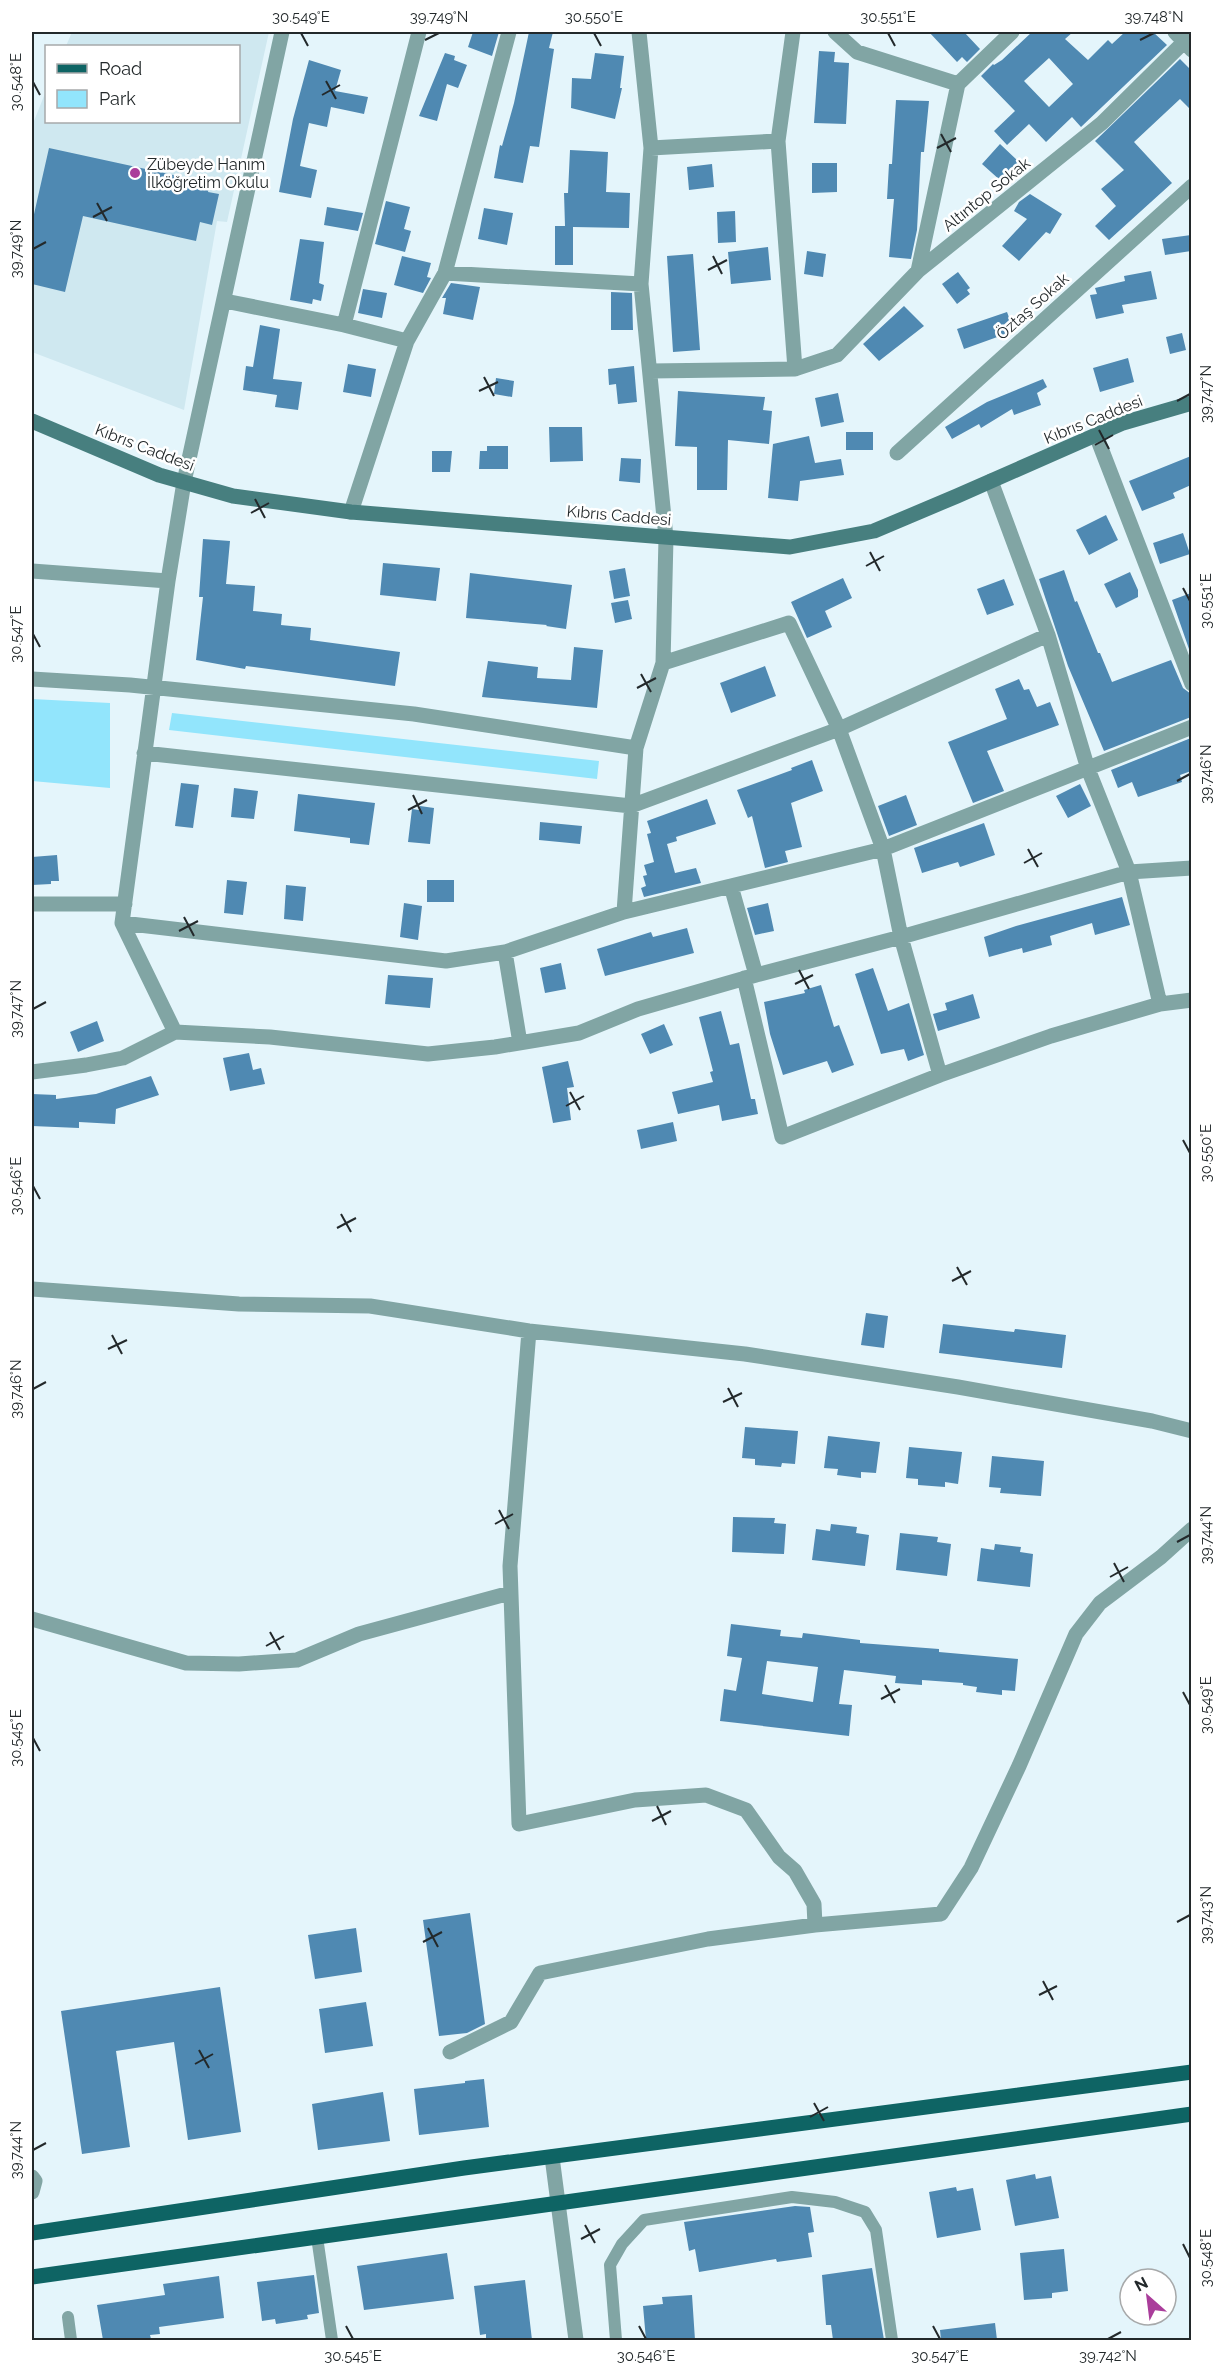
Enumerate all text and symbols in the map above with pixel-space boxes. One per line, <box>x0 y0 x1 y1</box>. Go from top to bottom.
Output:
text: 30.549°E <box>272 8 330 26</box>
text: 39.749°N <box>410 8 468 26</box>
text: 30.550°E <box>565 8 623 26</box>
text: 30.551°E <box>860 8 916 26</box>
text: 39.748°N <box>1124 8 1184 26</box>
legend <box>45 45 240 123</box>
text: 30.548°E <box>7 53 25 111</box>
text: Road <box>99 58 142 79</box>
text: Park <box>99 88 136 109</box>
street label: Altıntop Sokak <box>939 153 1034 235</box>
place label: Zübeyde Hanım İlköğretim Okulu <box>147 155 269 192</box>
marker: Zübeyde Hanım İlköğretim Okulu <box>128 166 142 180</box>
text: 39.749°N <box>7 220 25 278</box>
street label: Öztaş Sokak <box>992 268 1073 344</box>
text: 39.747°N <box>1197 365 1215 423</box>
street label: Kıbrıs Caddesi <box>1041 391 1145 448</box>
street label: Kıbrıs Caddesi <box>93 420 197 475</box>
street label: Kıbrıs Caddesi <box>566 501 672 530</box>
text: 30.551°E <box>1197 573 1215 629</box>
text: 30.547°E <box>7 605 25 663</box>
text: 39.746°N <box>1197 744 1215 804</box>
text: 39.747°N <box>7 980 25 1038</box>
text: 30.550°E <box>1197 1124 1215 1182</box>
text: 30.546°E <box>7 1157 25 1215</box>
text: 39.746°N <box>7 1359 25 1419</box>
text: 39.744°N <box>1197 1506 1215 1564</box>
text: 30.549°E <box>1197 1676 1215 1734</box>
text: 30.545°E <box>7 1709 25 1767</box>
text: 39.743°N <box>1197 1886 1215 1944</box>
text: 39.744°N <box>7 2121 25 2179</box>
text: 30.548°E <box>1197 2229 1215 2287</box>
north arrow <box>1118 2267 1178 2327</box>
text: N <box>1131 2273 1151 2295</box>
text: 30.545°E <box>324 2347 382 2365</box>
text: 30.546°E <box>617 2347 675 2365</box>
text: 30.547°E <box>911 2347 969 2365</box>
text: 39.742°N <box>1079 2347 1137 2365</box>

